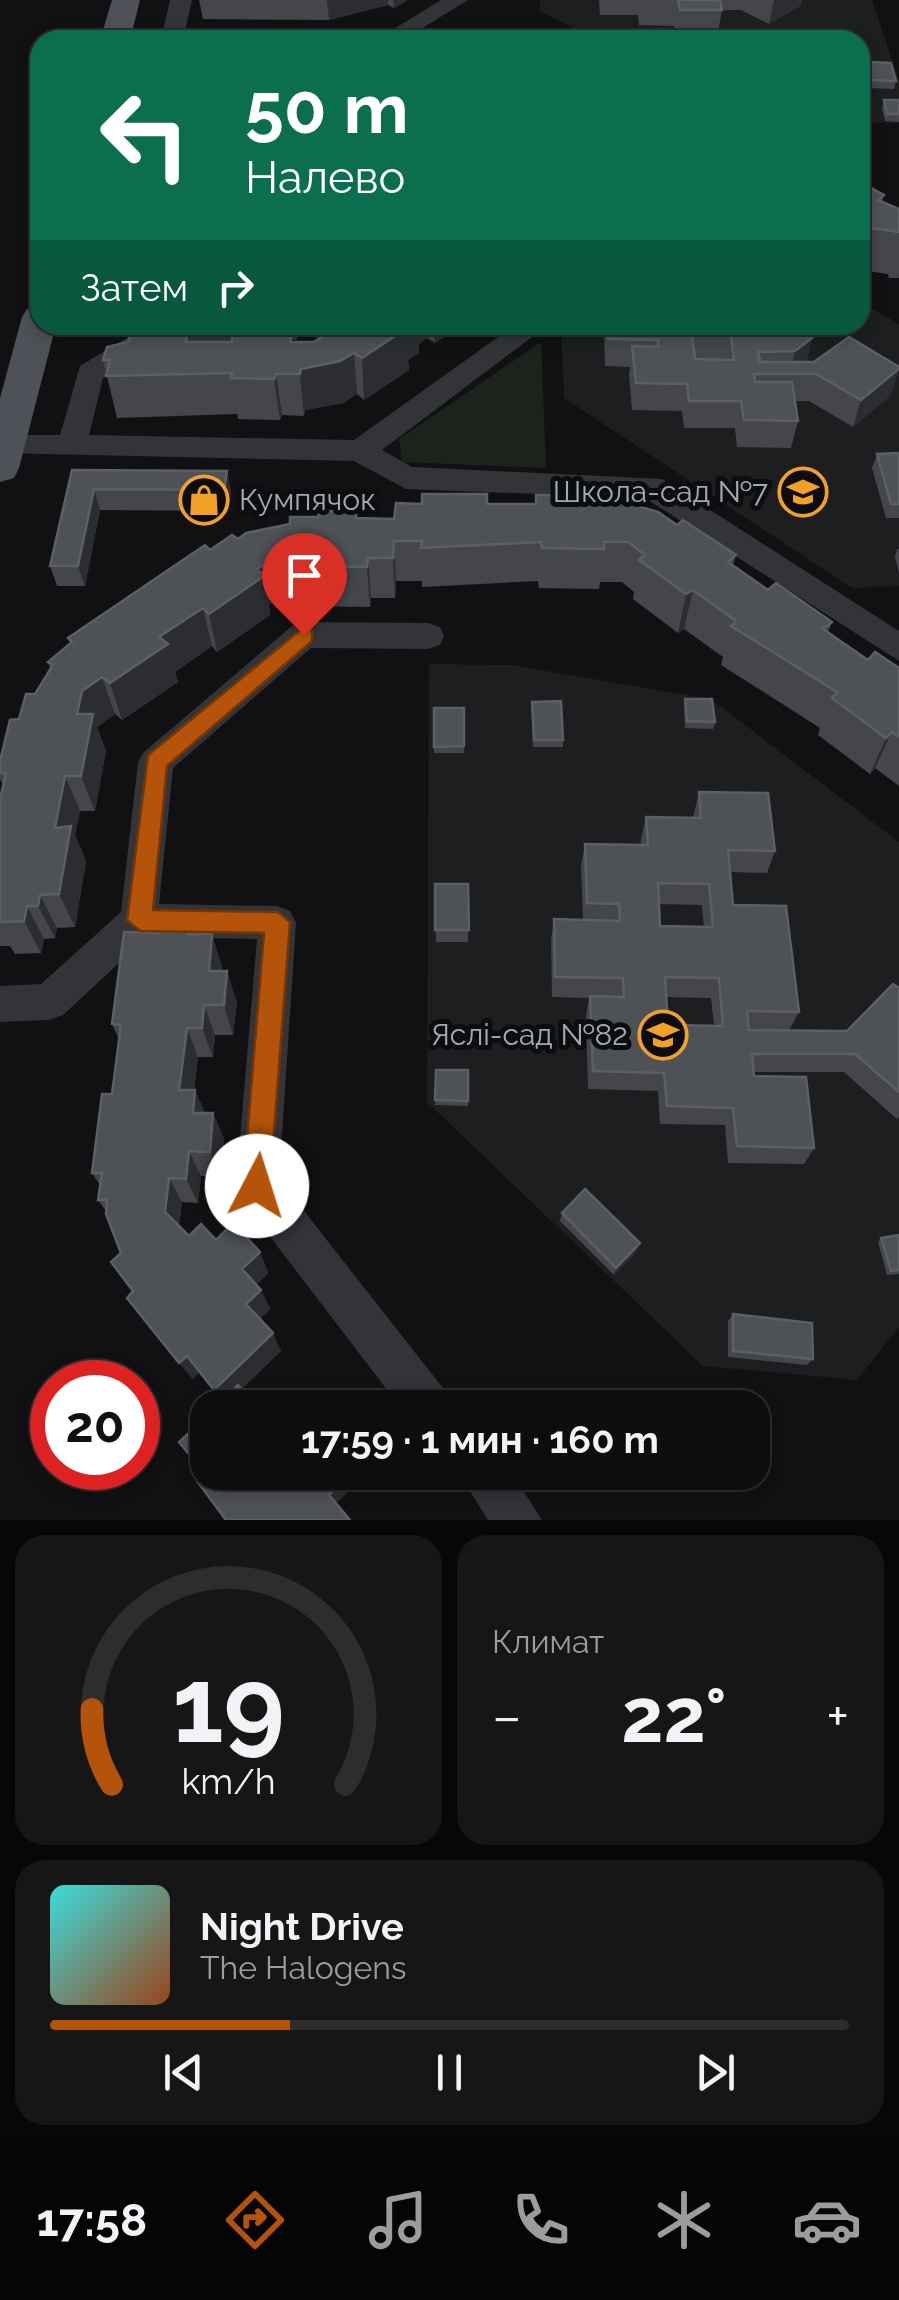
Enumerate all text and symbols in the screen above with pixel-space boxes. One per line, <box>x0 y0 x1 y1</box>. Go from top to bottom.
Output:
text: 50 m <box>245 67 409 149</box>
icon: left <box>80 70 210 200</box>
text: Налево <box>245 151 405 204</box>
icon: right <box>208 260 263 315</box>
text: Затем <box>80 265 188 310</box>
school or university icon: Школа-сад №7 <box>777 466 829 518</box>
shop icon: Кумпячок <box>178 474 230 526</box>
place label: Школа-сад №7 <box>553 474 768 509</box>
place label: Кумпячок <box>239 482 376 517</box>
pin <box>262 533 347 636</box>
icon: arrive <box>277 548 332 603</box>
school or university icon: Яслі-сад №82 <box>637 1009 689 1061</box>
place label: Яслі-сад №82 <box>431 1017 628 1052</box>
position arrow <box>205 1134 309 1238</box>
speed limit sign: 20 <box>30 1360 160 1490</box>
text: 17:59 · 1 мин · 160 m <box>301 1417 659 1462</box>
text: Климат <box>492 1623 604 1660</box>
text: 19 <box>172 1644 285 1766</box>
text: 22° <box>621 1671 727 1760</box>
text: − <box>492 1684 522 1749</box>
text: + <box>826 1684 849 1749</box>
text: km/h <box>181 1760 276 1802</box>
text: Night Drive <box>200 1904 404 1949</box>
text: The Halogens <box>200 1949 406 1986</box>
icon: previous <box>156 2045 211 2100</box>
icon: pause <box>422 2045 477 2100</box>
icon: next <box>688 2045 743 2100</box>
icon: directions <box>220 2185 290 2255</box>
icon: music <box>363 2185 433 2255</box>
icon: phone <box>506 2185 576 2255</box>
icon: climate <box>649 2185 719 2255</box>
icon: car <box>792 2185 862 2255</box>
text: 17:58 <box>37 2194 147 2247</box>

